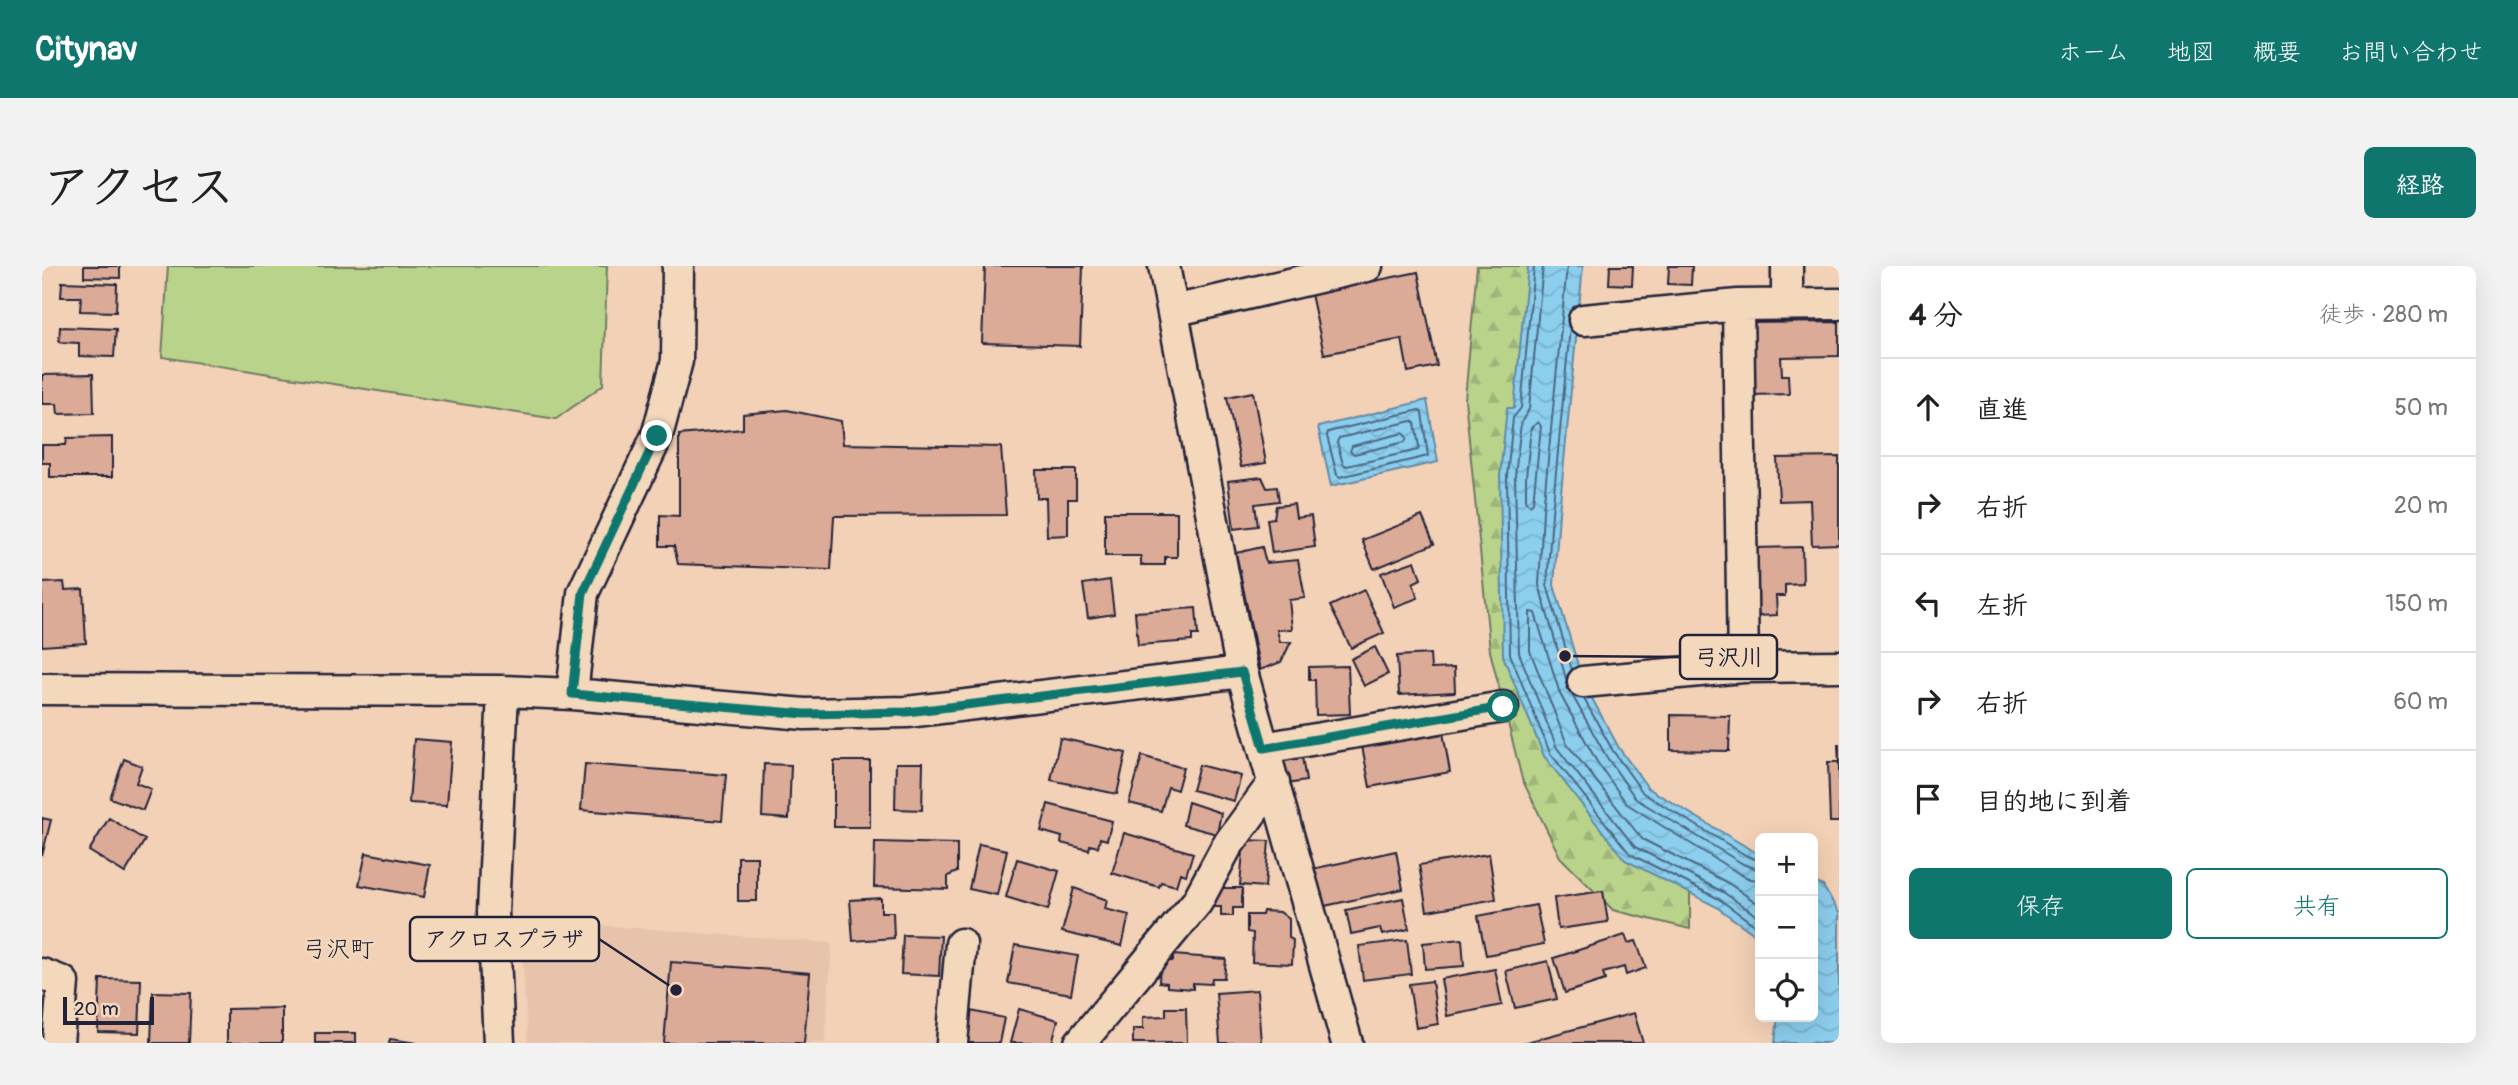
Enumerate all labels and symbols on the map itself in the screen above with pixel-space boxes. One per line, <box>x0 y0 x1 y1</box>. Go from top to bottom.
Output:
route end <box>641 420 672 451</box>
callout: 弓沢川 <box>1680 635 1777 679</box>
text: 弓沢川 <box>1695 643 1764 672</box>
route start <box>1487 691 1518 722</box>
callout: アクロスプラザ <box>410 917 599 961</box>
text: アクロスプラザ <box>424 925 584 954</box>
district label: 弓沢町 <box>302 935 374 964</box>
scale bar <box>63 994 154 1026</box>

